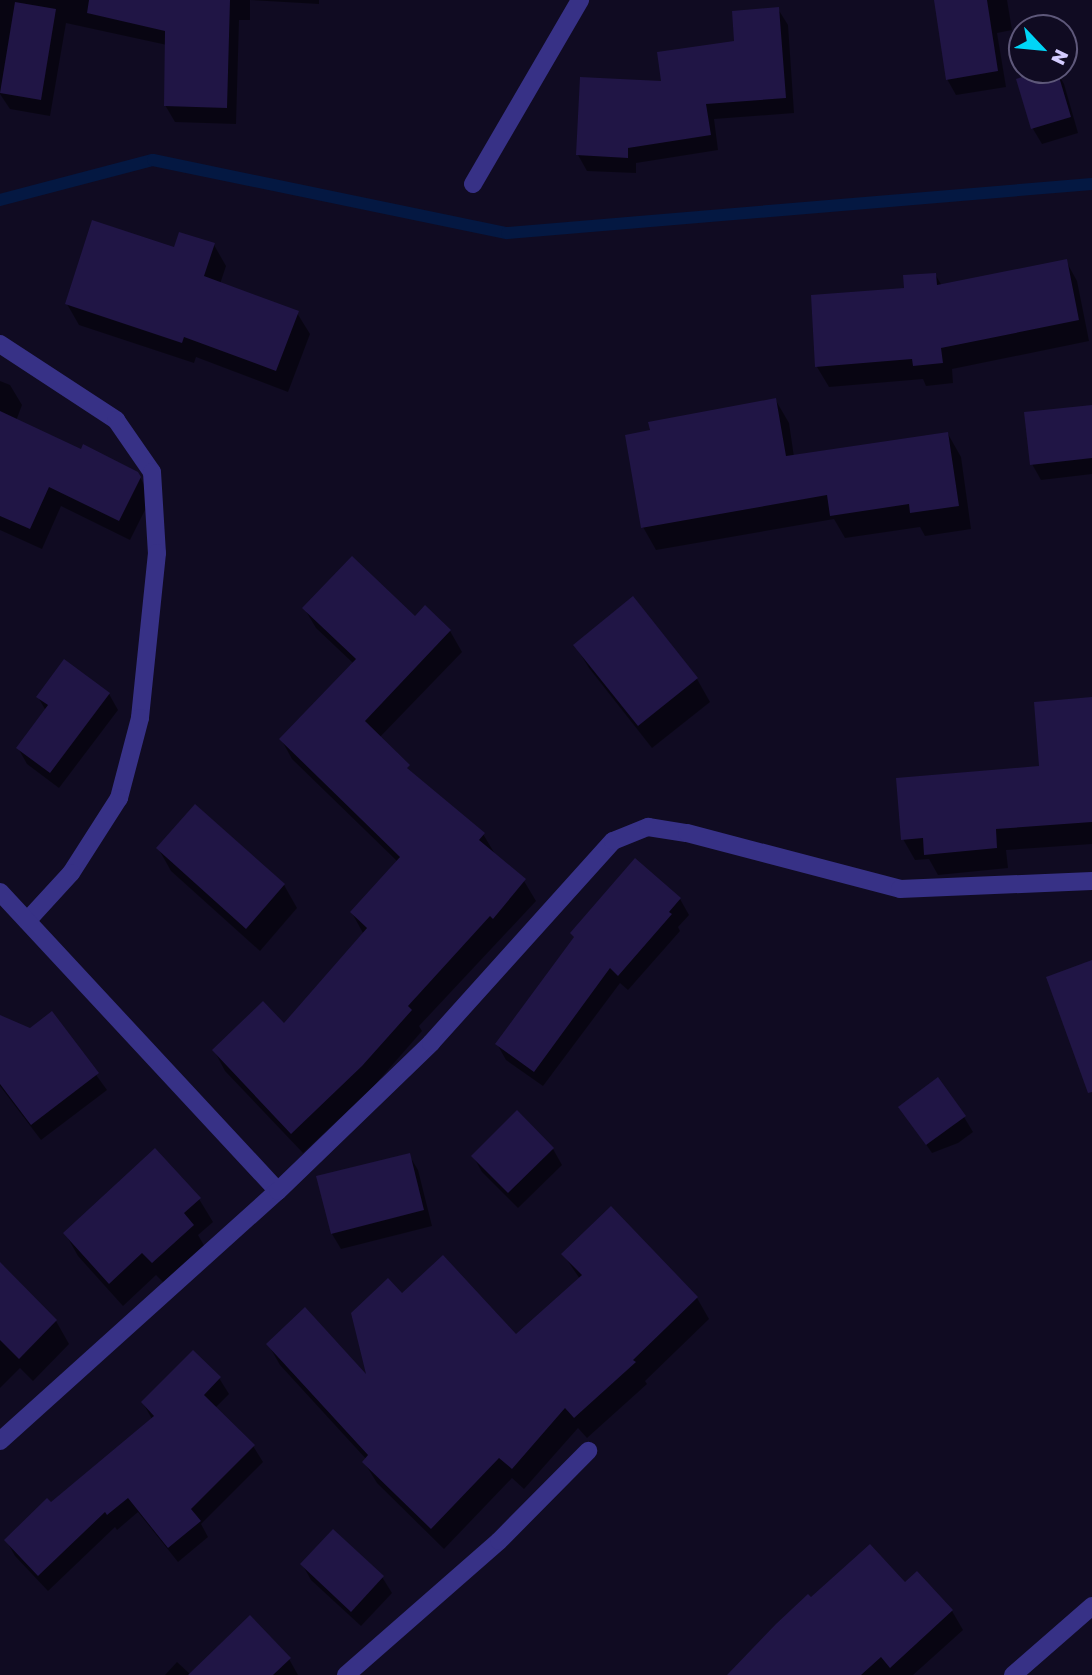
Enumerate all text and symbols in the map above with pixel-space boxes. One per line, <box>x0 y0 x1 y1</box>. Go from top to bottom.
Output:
north arrow <box>1008 14 1078 84</box>
text: N <box>1047 46 1074 69</box>

